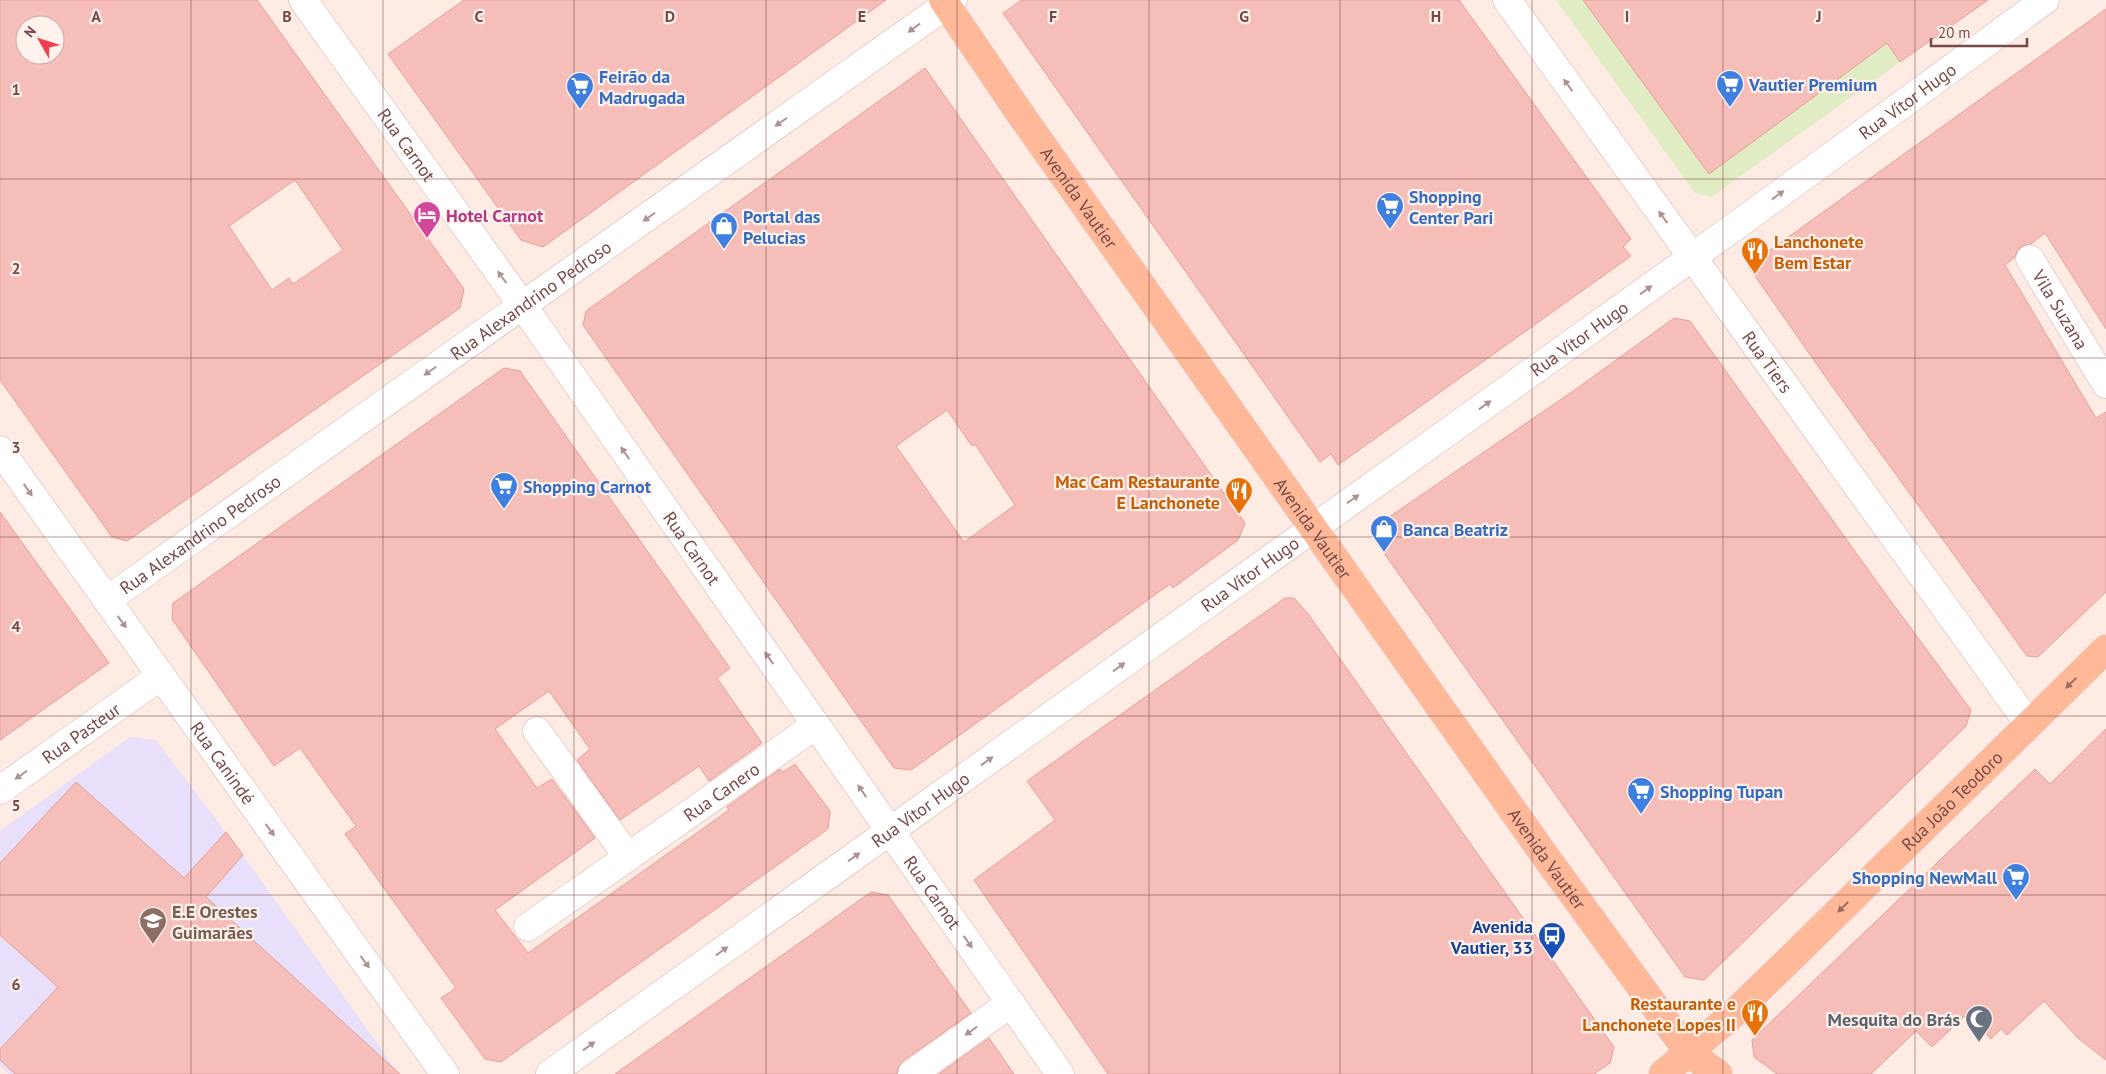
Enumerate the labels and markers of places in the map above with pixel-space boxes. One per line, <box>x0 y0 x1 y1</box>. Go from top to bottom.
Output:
place label: Feirão da Madrugada <box>599 65 685 109</box>
supermarket icon: Vautier Premium <box>1715 69 1745 108</box>
supermarket icon: Feirão da Madrugada <box>565 71 595 110</box>
place label: Vautier Premium <box>1748 73 1877 96</box>
place label: Shopping Center Pari <box>1409 185 1493 229</box>
supermarket icon: Shopping Center Pari <box>1375 191 1405 230</box>
hotel icon: Hotel Carnot <box>412 200 442 239</box>
place label: Hotel Carnot <box>446 204 544 227</box>
place label: Portal das Pelucias <box>743 205 821 249</box>
shop icon: Portal das Pelucias <box>709 211 739 250</box>
place label: Lanchonete Bem Estar <box>1774 230 1864 274</box>
restaurant icon: Lanchonete Bem Estar <box>1740 236 1770 275</box>
place label: Mac Cam Restaurante E Lanchonete <box>1055 470 1220 514</box>
supermarket icon: Shopping Carnot <box>489 471 519 510</box>
place label: Shopping Carnot <box>523 475 652 498</box>
restaurant icon: Mac Cam Restaurante E Lanchonete <box>1224 476 1254 515</box>
shop icon: Banca Beatriz <box>1369 514 1399 553</box>
place label: Banca Beatriz <box>1403 518 1508 541</box>
supermarket icon: Shopping Tupan <box>1626 776 1656 815</box>
place label: Shopping Tupan <box>1660 780 1783 803</box>
supermarket icon: Shopping NewMall <box>2001 862 2031 901</box>
place label: Shopping NewMall <box>1852 866 1998 889</box>
place label: E.E Orestes Guimarães <box>172 900 258 944</box>
school or university icon: E.E Orestes Guimarães <box>138 906 168 945</box>
place label: Avenida Vautier, 33 <box>1450 915 1533 959</box>
bus stop icon: Avenida Vautier, 33 <box>1537 921 1567 960</box>
place label: Restaurante e Lanchonete Lopes II <box>1582 992 1736 1036</box>
restaurant icon: Restaurante e Lanchonete Lopes II <box>1740 998 1770 1037</box>
mosque icon: Mesquita do Brás <box>1964 1004 1994 1043</box>
place label: Mesquita do Brás <box>1828 1008 1960 1031</box>

